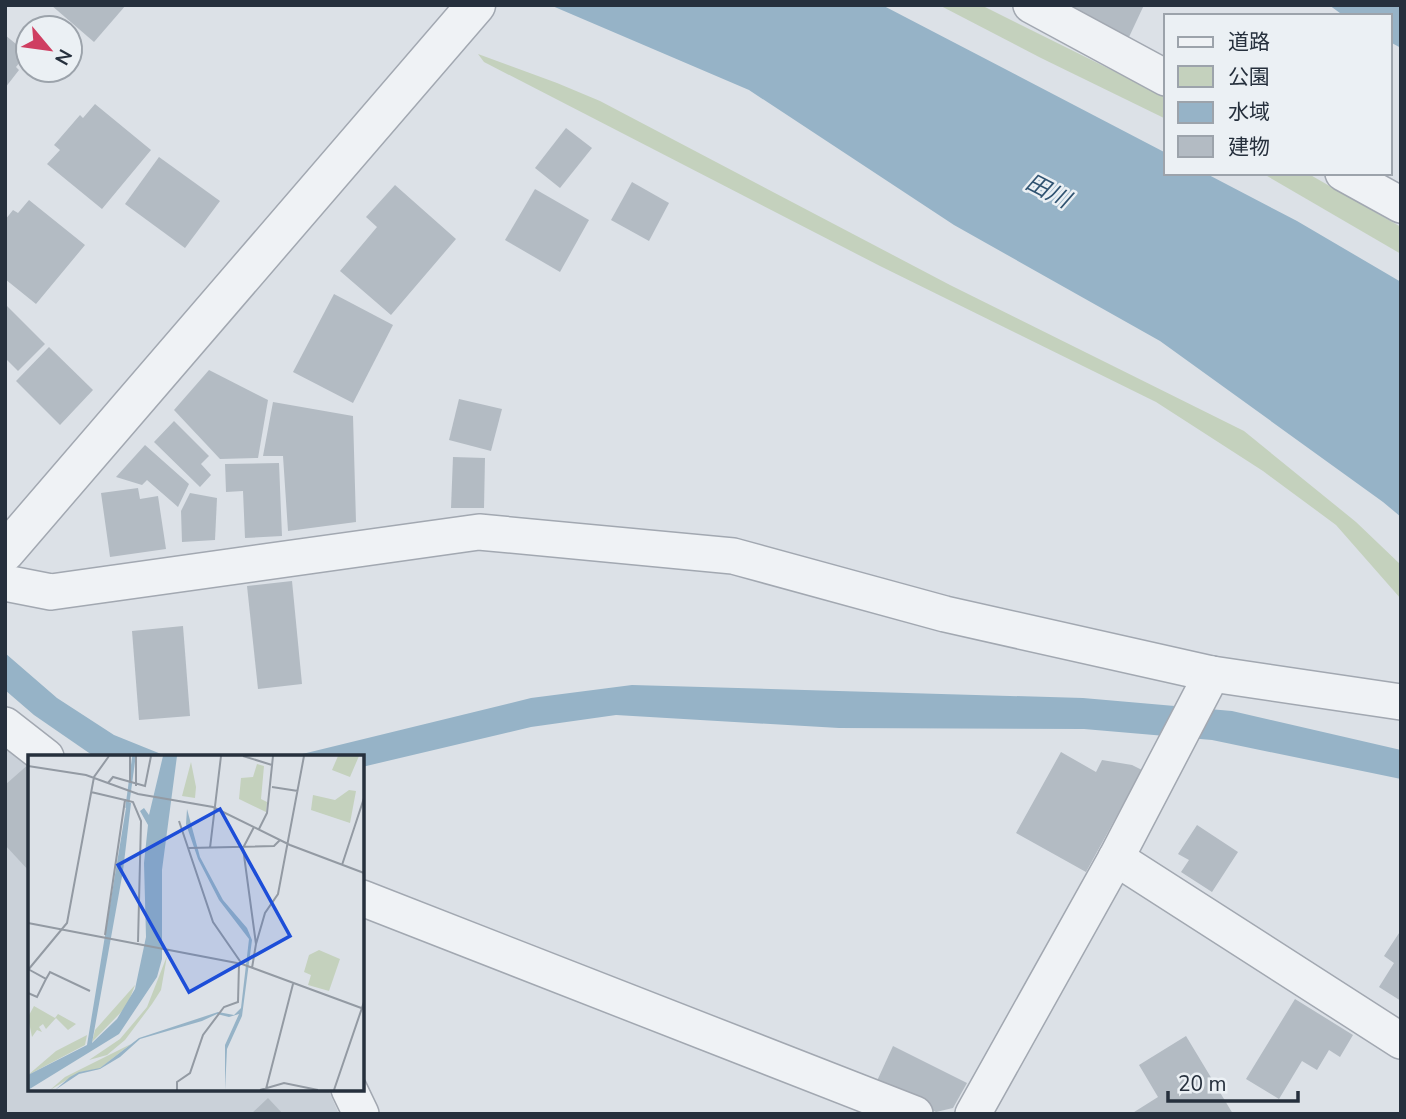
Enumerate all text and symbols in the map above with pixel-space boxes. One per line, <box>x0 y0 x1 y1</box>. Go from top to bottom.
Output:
north arrow <box>14 14 84 84</box>
legend <box>1164 14 1392 175</box>
text: 道路 <box>1228 28 1270 56</box>
text: N <box>48 44 78 69</box>
text: 公園 <box>1228 63 1270 91</box>
text: 水域 <box>1228 98 1270 126</box>
text: 建物 <box>1228 133 1270 161</box>
water label: 田川 <box>1020 167 1078 217</box>
inset map <box>28 755 364 1091</box>
scale bar <box>1168 1060 1298 1104</box>
text: 20 m <box>1178 1070 1227 1098</box>

